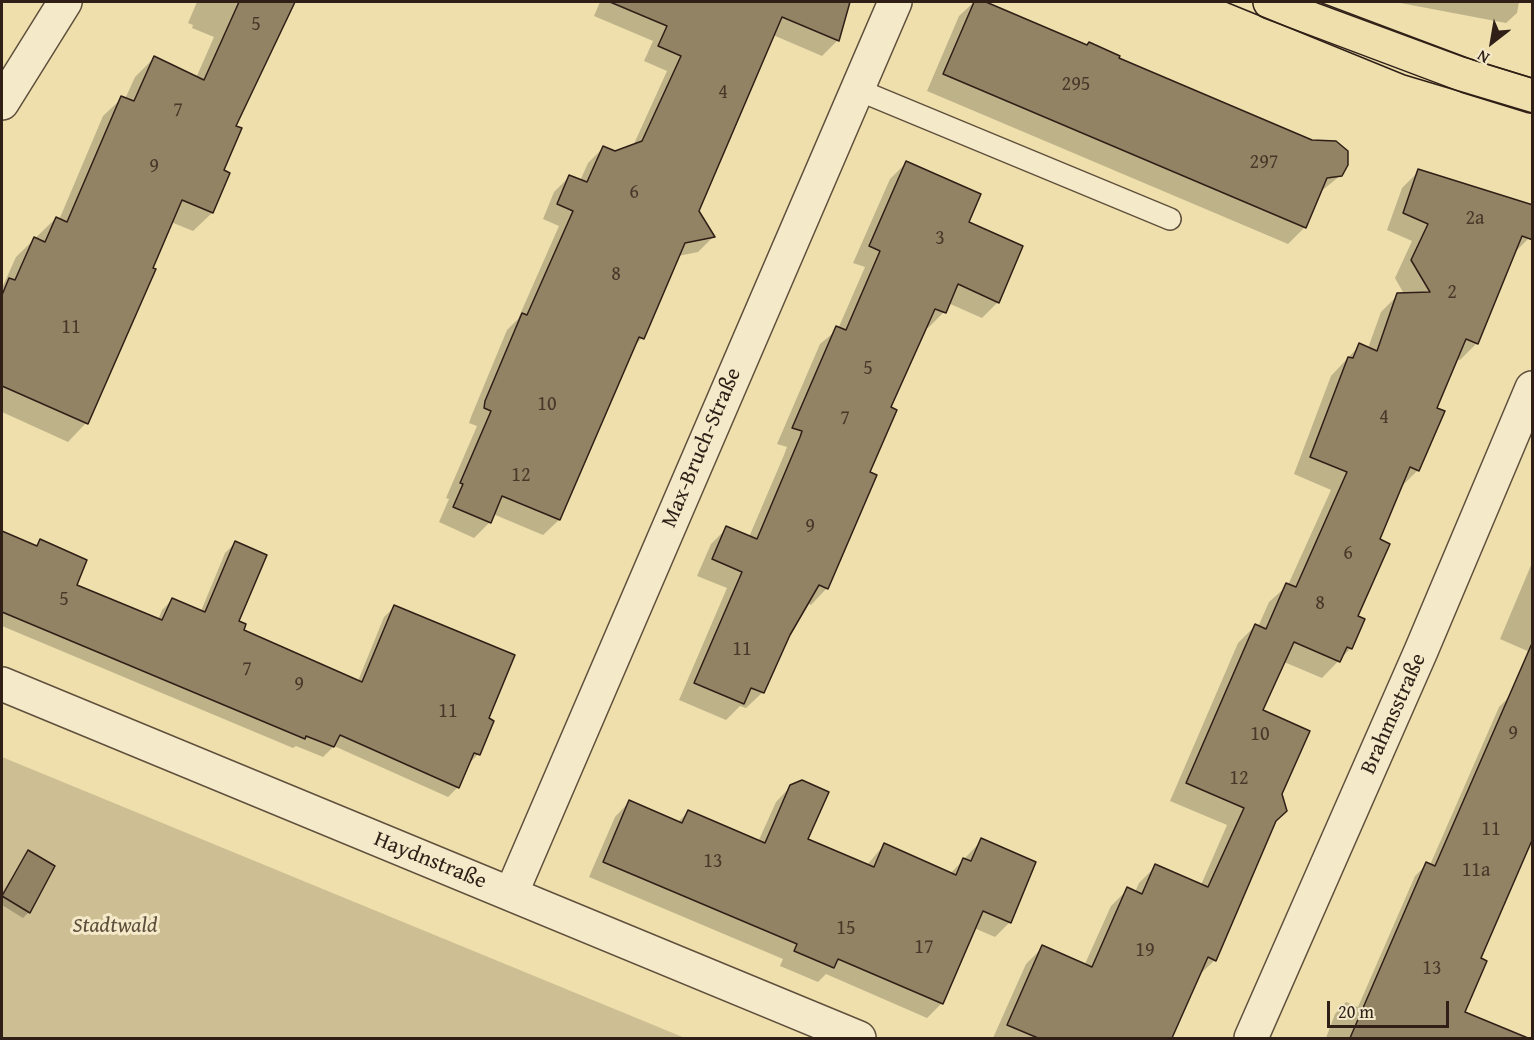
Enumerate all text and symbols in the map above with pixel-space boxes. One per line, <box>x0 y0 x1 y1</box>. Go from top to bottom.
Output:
north arrow <box>1462 12 1522 72</box>
house number: 5 <box>251 13 261 37</box>
text: N <box>1472 44 1494 70</box>
house number: 295 <box>1062 73 1090 97</box>
house number: 4 <box>718 81 728 105</box>
house number: 7 <box>173 99 183 123</box>
house number: 297 <box>1250 151 1278 175</box>
house number: 9 <box>149 155 159 179</box>
house number: 6 <box>629 181 639 205</box>
house number: 2a <box>1465 207 1485 231</box>
house number: 3 <box>935 227 945 251</box>
house number: 8 <box>611 263 621 287</box>
house number: 2 <box>1447 281 1457 305</box>
house number: 11 <box>61 316 81 340</box>
house number: 5 <box>863 357 873 381</box>
street label: Max-Bruch-Straße <box>656 364 748 532</box>
house number: 10 <box>537 393 557 417</box>
house number: 4 <box>1379 406 1389 430</box>
house number: 7 <box>840 407 850 431</box>
house number: 12 <box>511 464 531 488</box>
house number: 9 <box>805 515 815 539</box>
house number: 6 <box>1343 542 1353 566</box>
house number: 5 <box>59 588 69 612</box>
house number: 8 <box>1315 592 1325 616</box>
house number: 11 <box>732 638 752 662</box>
street label: Brahmsstraße <box>1356 649 1432 779</box>
house number: 7 <box>242 658 252 682</box>
house number: 9 <box>294 673 304 697</box>
house number: 11 <box>438 700 458 724</box>
house number: 9 <box>1508 722 1518 746</box>
house number: 10 <box>1250 723 1270 747</box>
house number: 12 <box>1229 767 1249 791</box>
house number: 11 <box>1481 818 1501 842</box>
street label: Haydnstraße <box>370 826 490 896</box>
house number: 13 <box>703 850 723 874</box>
house number: 11a <box>1462 859 1490 883</box>
park label: Stadtwald <box>73 913 157 939</box>
house number: 15 <box>836 917 856 941</box>
house number: 17 <box>914 936 934 960</box>
house number: 19 <box>1135 939 1155 963</box>
house number: 13 <box>1422 957 1442 981</box>
scale bar <box>1330 989 1452 1027</box>
text: 20 m <box>1338 998 1374 1025</box>

